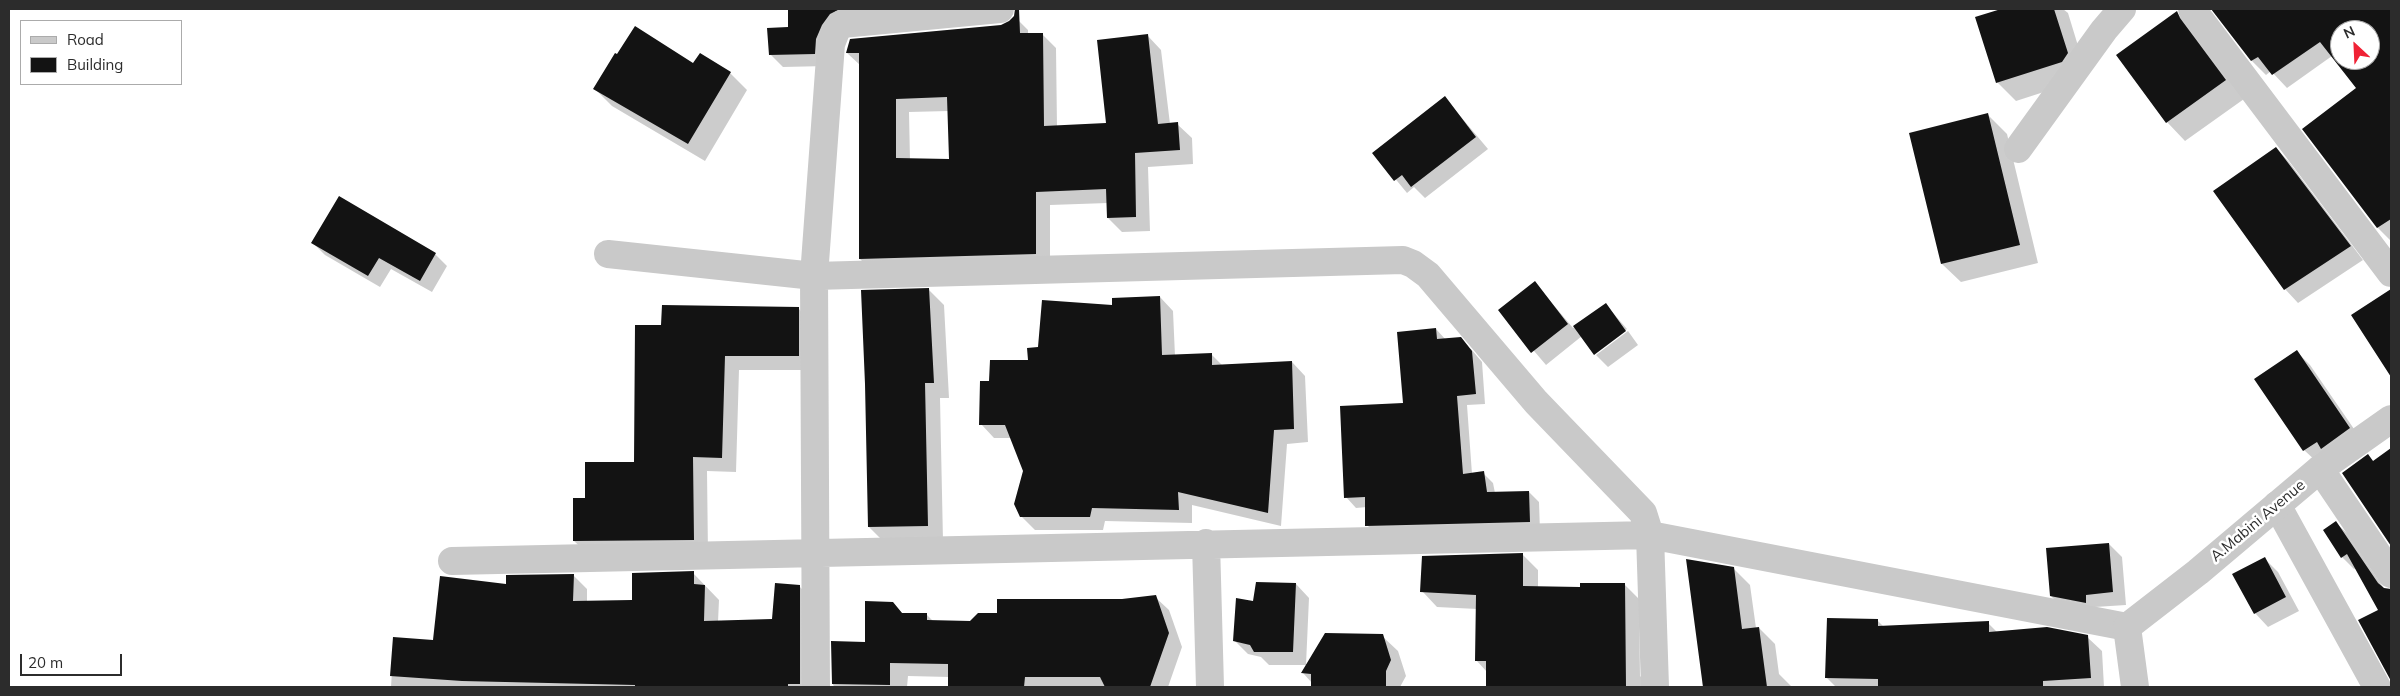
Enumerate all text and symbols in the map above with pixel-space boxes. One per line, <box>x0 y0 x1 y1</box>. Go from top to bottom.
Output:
legend <box>20 20 182 85</box>
north arrow <box>2330 20 2380 70</box>
text: N <box>2340 22 2358 43</box>
text: Road <box>67 30 104 49</box>
text: Building <box>67 55 123 74</box>
street label: A.Mabini Avenue <box>2207 476 2309 566</box>
scale bar <box>22 644 125 676</box>
text: 20 m <box>28 653 63 672</box>

